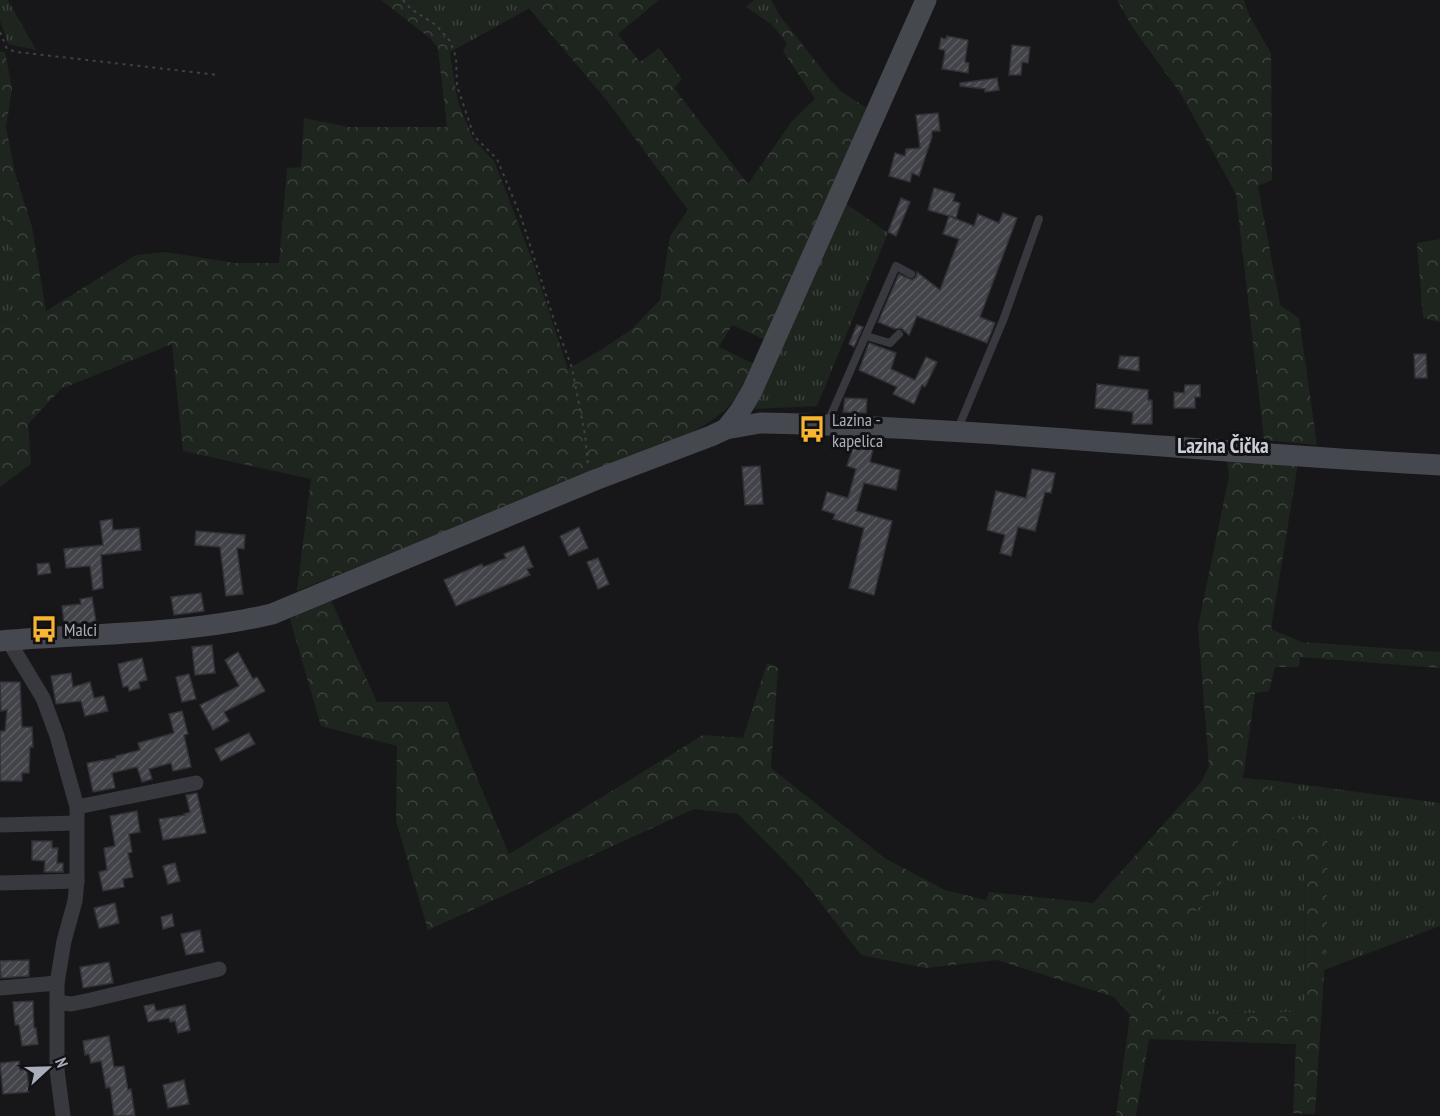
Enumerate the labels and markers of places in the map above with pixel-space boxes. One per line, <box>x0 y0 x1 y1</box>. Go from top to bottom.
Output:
place label: Lazina - kapelica <box>832 408 883 452</box>
bus stop icon: Lazina - kapelica <box>797 414 827 444</box>
bus stop icon: Malci <box>29 614 59 644</box>
place label: Malci <box>64 618 97 641</box>

